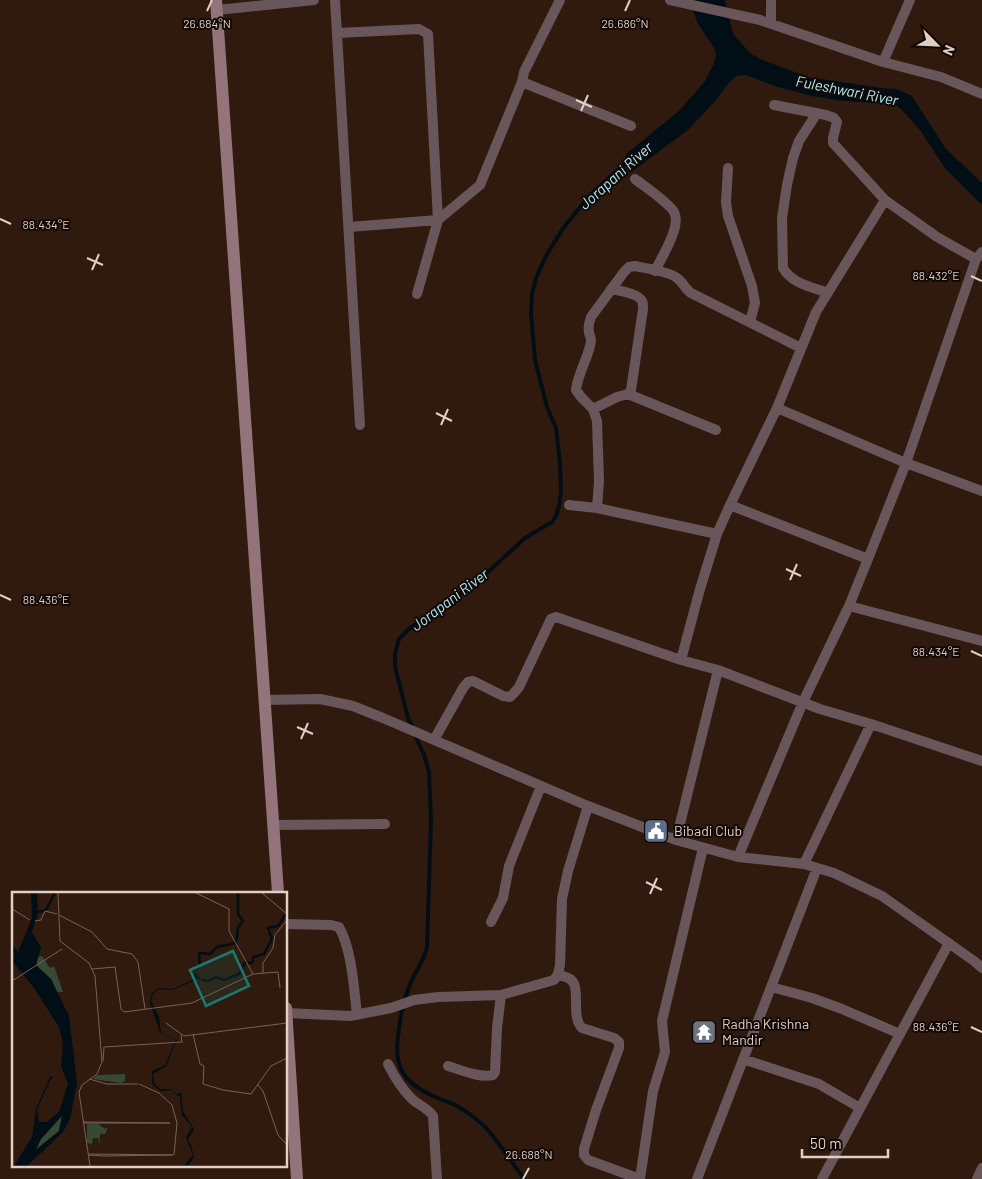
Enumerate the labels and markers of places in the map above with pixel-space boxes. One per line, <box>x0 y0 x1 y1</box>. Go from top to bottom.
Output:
public building icon: Bibadi Club <box>643 818 669 844</box>
place label: Bibadi Club <box>674 822 742 839</box>
place label: Radha Krishna Mandir <box>722 1015 809 1048</box>
temple icon: Radha Krishna Mandir <box>691 1019 717 1045</box>

